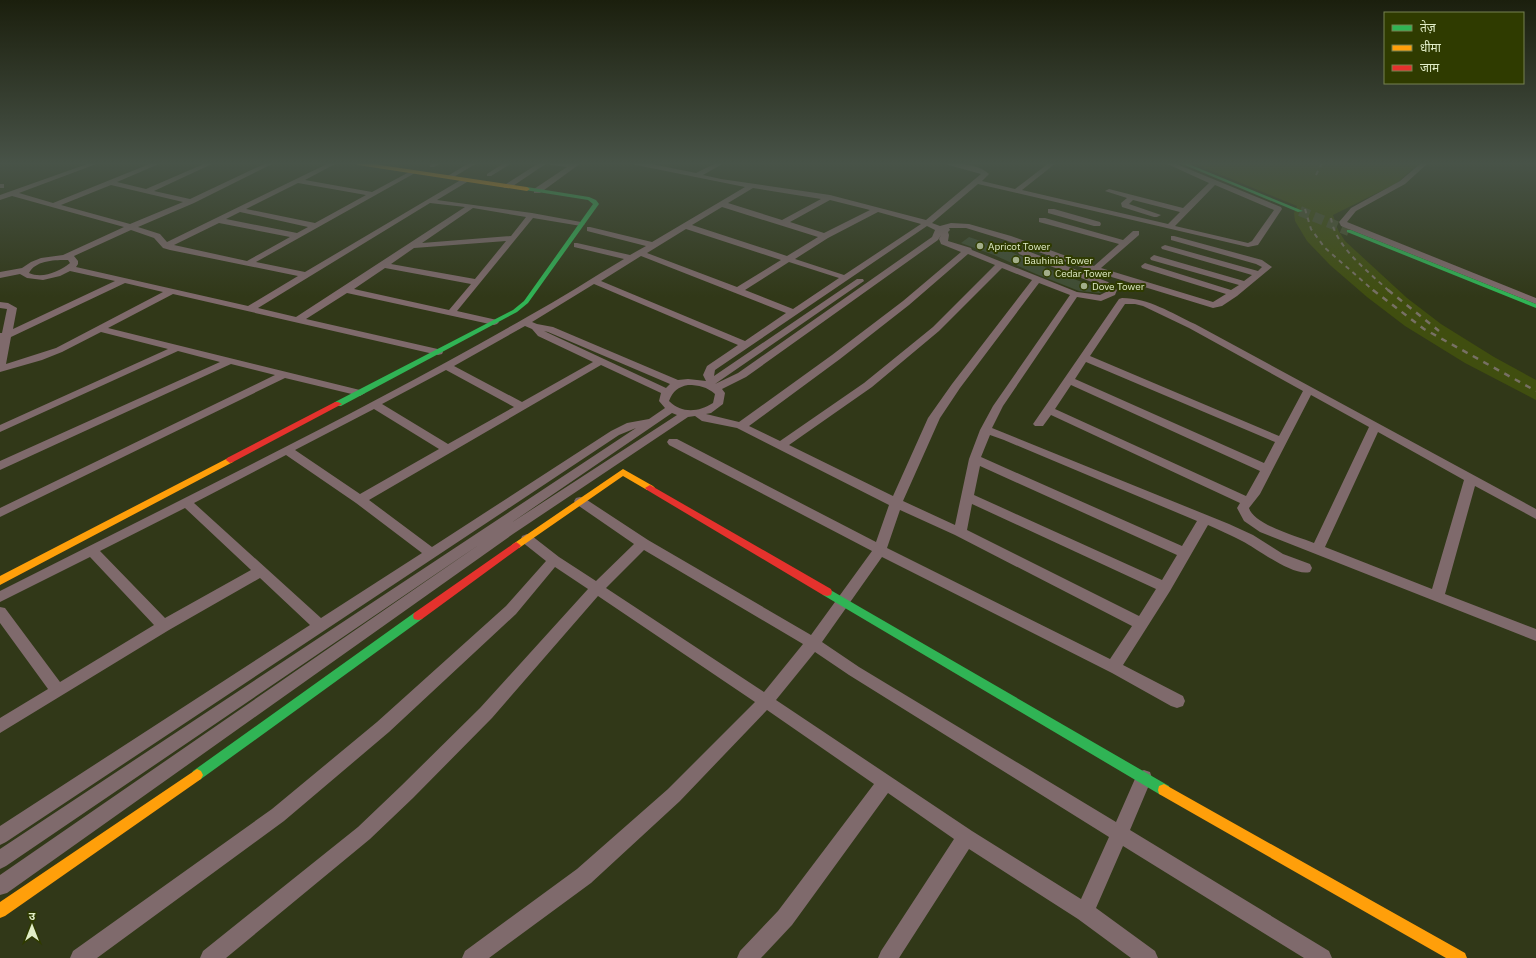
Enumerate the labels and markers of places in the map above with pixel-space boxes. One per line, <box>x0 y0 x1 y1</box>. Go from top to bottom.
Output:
place label: Apricot Tower <box>988 240 1051 253</box>
marker: Apricot Tower <box>975 241 985 251</box>
place label: Bauhinia Tower <box>1024 254 1093 267</box>
marker: Bauhinia Tower <box>1011 255 1021 265</box>
place label: Cedar Tower <box>1055 267 1112 280</box>
marker: Cedar Tower <box>1042 268 1052 278</box>
place label: Dove Tower <box>1092 280 1145 293</box>
marker: Dove Tower <box>1079 281 1089 291</box>

